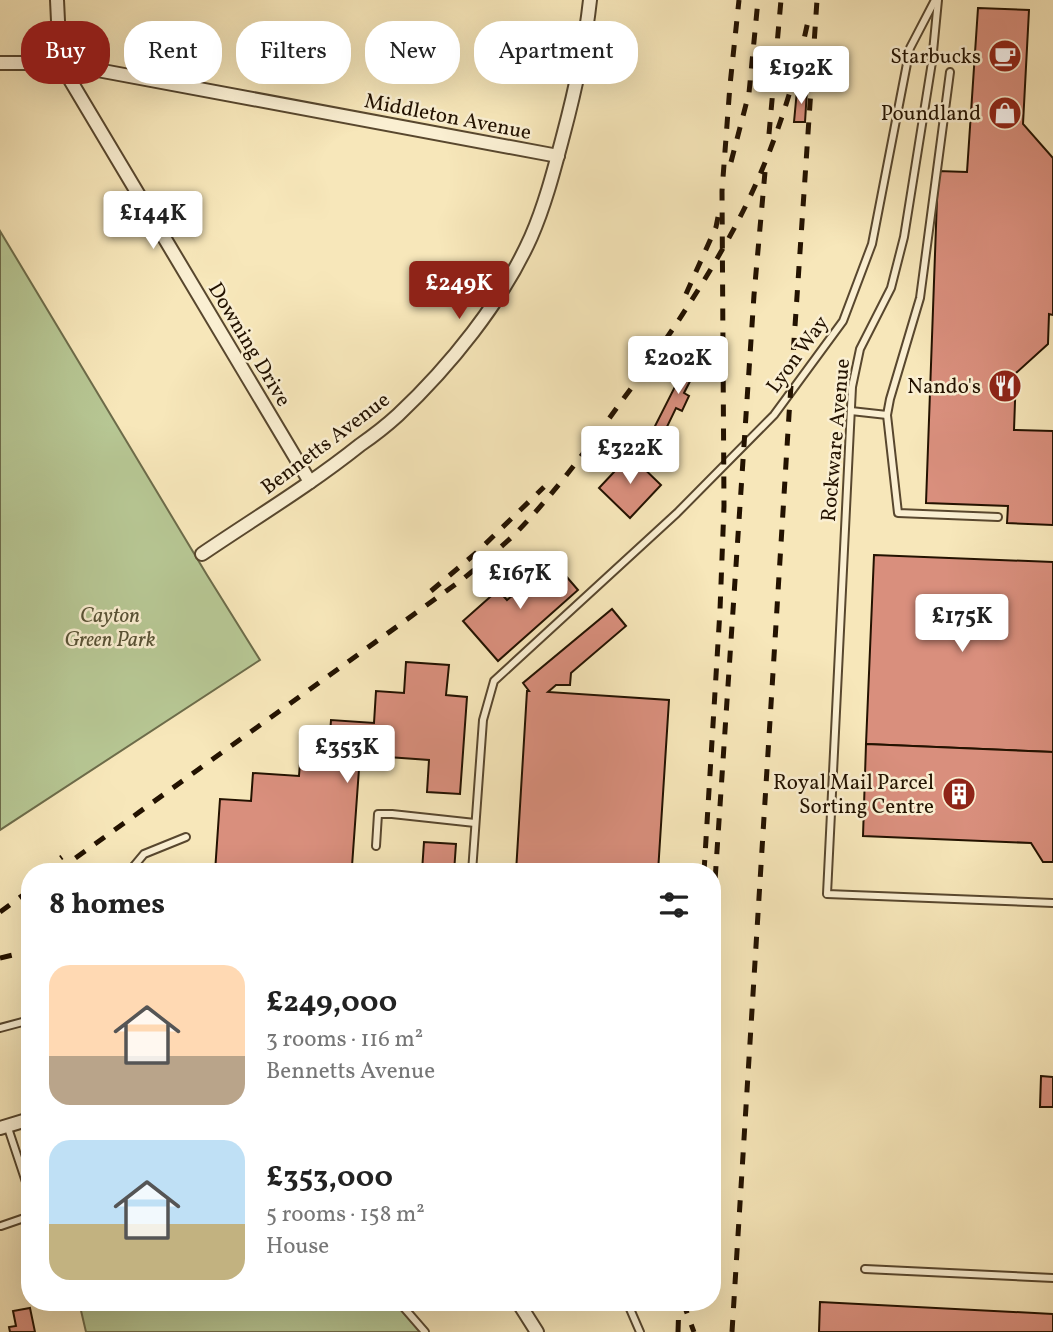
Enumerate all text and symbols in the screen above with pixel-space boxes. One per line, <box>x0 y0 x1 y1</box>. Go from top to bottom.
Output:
chip: Buy <box>21 21 110 84</box>
chip: Rent <box>124 21 222 84</box>
chip: Filters <box>236 21 351 84</box>
chip: New <box>365 21 460 84</box>
chip: Apartment <box>474 21 638 84</box>
cafe icon: Starbucks <box>986 37 1024 75</box>
place label: Starbucks <box>890 43 981 72</box>
pin: £192K <box>752 46 850 106</box>
text: £192K <box>769 53 833 85</box>
street label: Middleton Avenue <box>362 87 534 148</box>
shop icon: Poundland <box>986 94 1024 132</box>
place label: Poundland <box>881 100 981 129</box>
pin: £144K <box>104 191 202 251</box>
text: £144K <box>119 198 187 230</box>
pin: £249K <box>410 262 508 321</box>
text: £249K <box>425 268 493 300</box>
street label: Downing Drive <box>200 277 297 412</box>
street label: Lyon Way <box>760 310 837 400</box>
pin: £202K <box>629 336 727 396</box>
text: £202K <box>644 343 712 375</box>
street label: Rockware Avenue <box>815 357 858 523</box>
restaurant icon: Nando's <box>986 367 1024 405</box>
place label: Nando's <box>907 373 981 402</box>
street label: Bennetts Avenue <box>255 386 396 502</box>
pin: £322K <box>581 426 679 486</box>
text: £322K <box>597 433 663 465</box>
pin: £167K <box>471 552 569 611</box>
text: £167K <box>489 558 551 590</box>
pin: £175K <box>913 594 1011 654</box>
text: £175K <box>931 601 993 633</box>
park label: Cayton Green Park <box>64 602 156 655</box>
pin: £353K <box>298 726 396 785</box>
text: £353K <box>315 732 379 764</box>
place label: Royal Mail Parcel Sorting Centre <box>773 769 934 822</box>
building icon: Royal Mail Parcel Sorting Centre <box>940 775 978 813</box>
text: 8 homes <box>49 884 165 926</box>
icon: filters <box>655 886 693 924</box>
text: £249,000 <box>266 982 397 1024</box>
icon: home <box>105 993 189 1077</box>
text: 3 rooms · 116 m² <box>266 1024 423 1056</box>
text: Bennetts Avenue <box>266 1056 435 1088</box>
text: £353,000 <box>266 1157 393 1199</box>
icon: home <box>105 1168 189 1252</box>
text: 5 rooms · 158 m² <box>266 1199 425 1231</box>
text: House <box>266 1231 329 1263</box>

